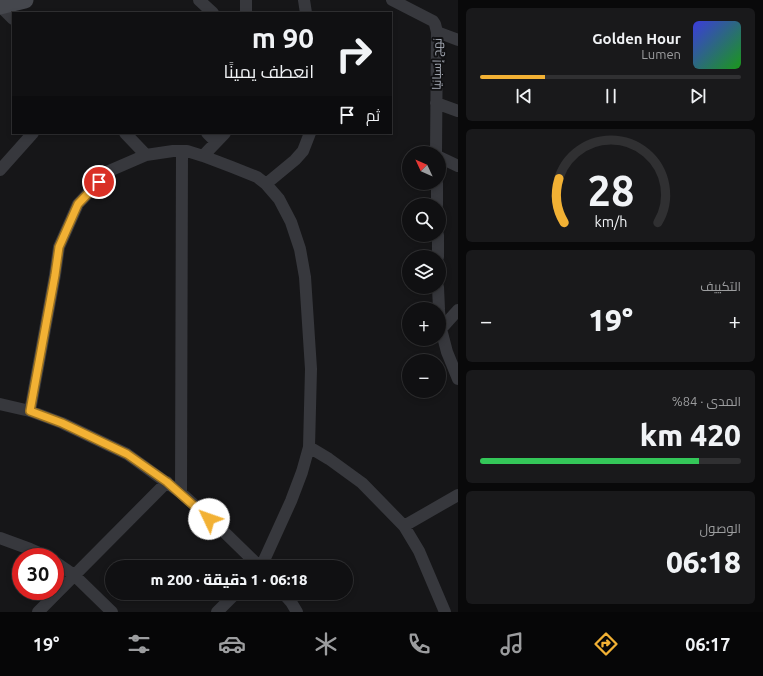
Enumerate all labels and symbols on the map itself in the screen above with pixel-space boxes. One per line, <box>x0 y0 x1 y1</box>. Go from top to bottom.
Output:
street label: نهج إسبانيا <box>430 38 445 90</box>
north arrow <box>402 146 446 190</box>
pin <box>82 165 116 199</box>
position arrow <box>188 498 230 540</box>
speed limit sign: 30 <box>12 548 64 600</box>

